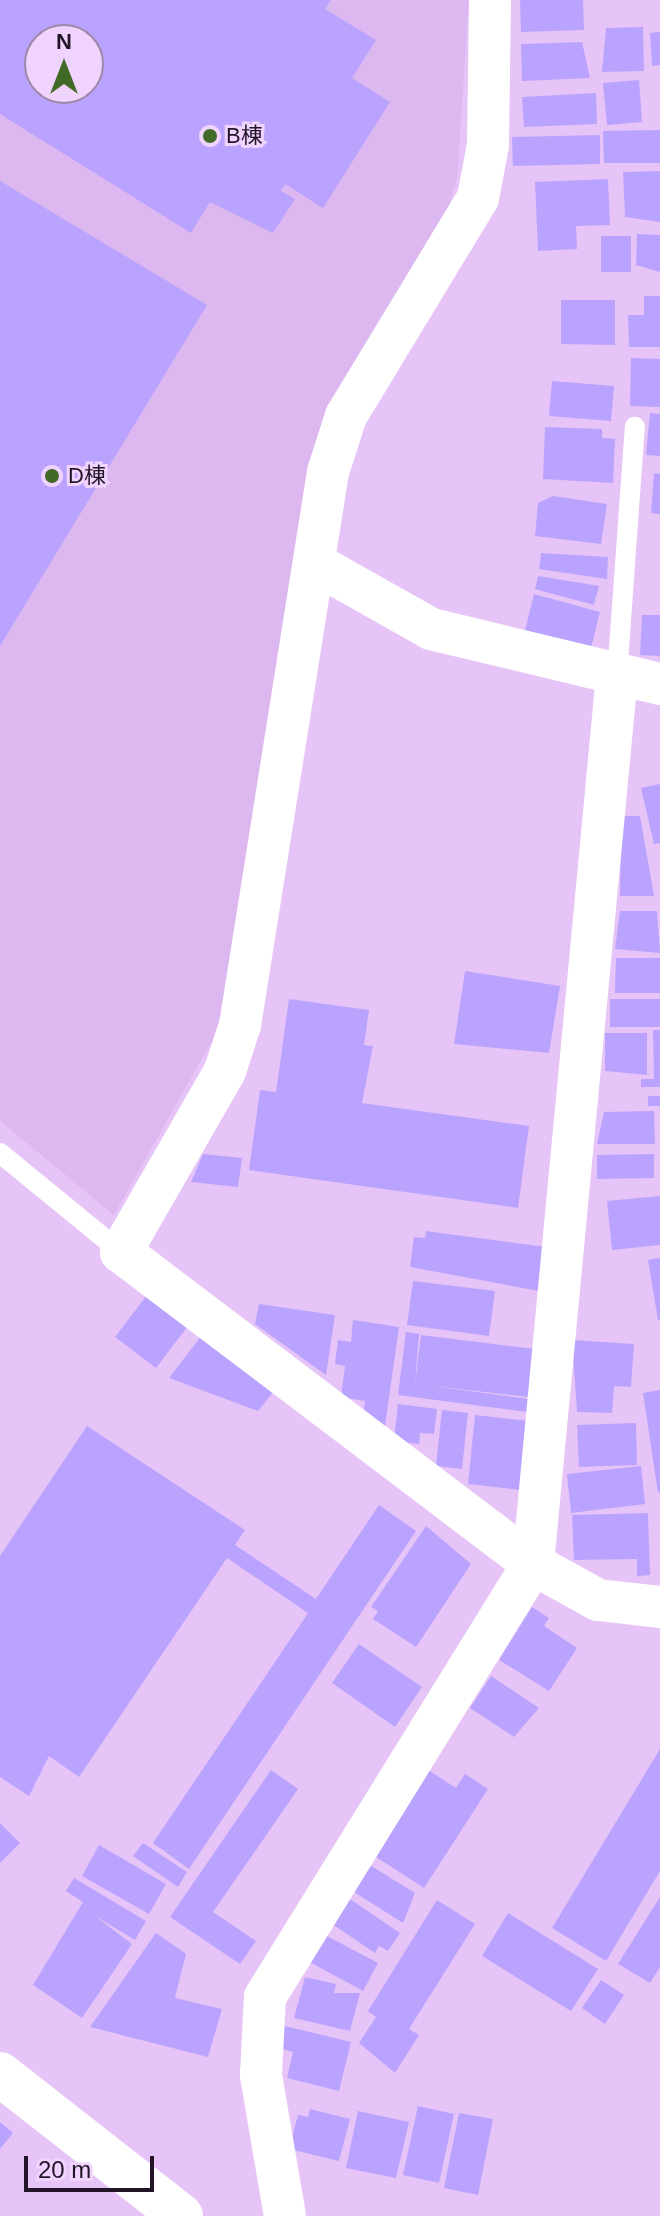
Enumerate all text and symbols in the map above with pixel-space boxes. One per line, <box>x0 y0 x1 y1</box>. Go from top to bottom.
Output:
north arrow <box>24 24 104 104</box>
text: N <box>56 29 72 54</box>
place label: B棟 <box>226 123 263 149</box>
marker: B棟 <box>201 127 219 145</box>
place label: D棟 <box>68 463 106 489</box>
marker: D棟 <box>43 467 61 485</box>
scale bar <box>28 2140 158 2190</box>
text: 20 m <box>38 2156 91 2183</box>

